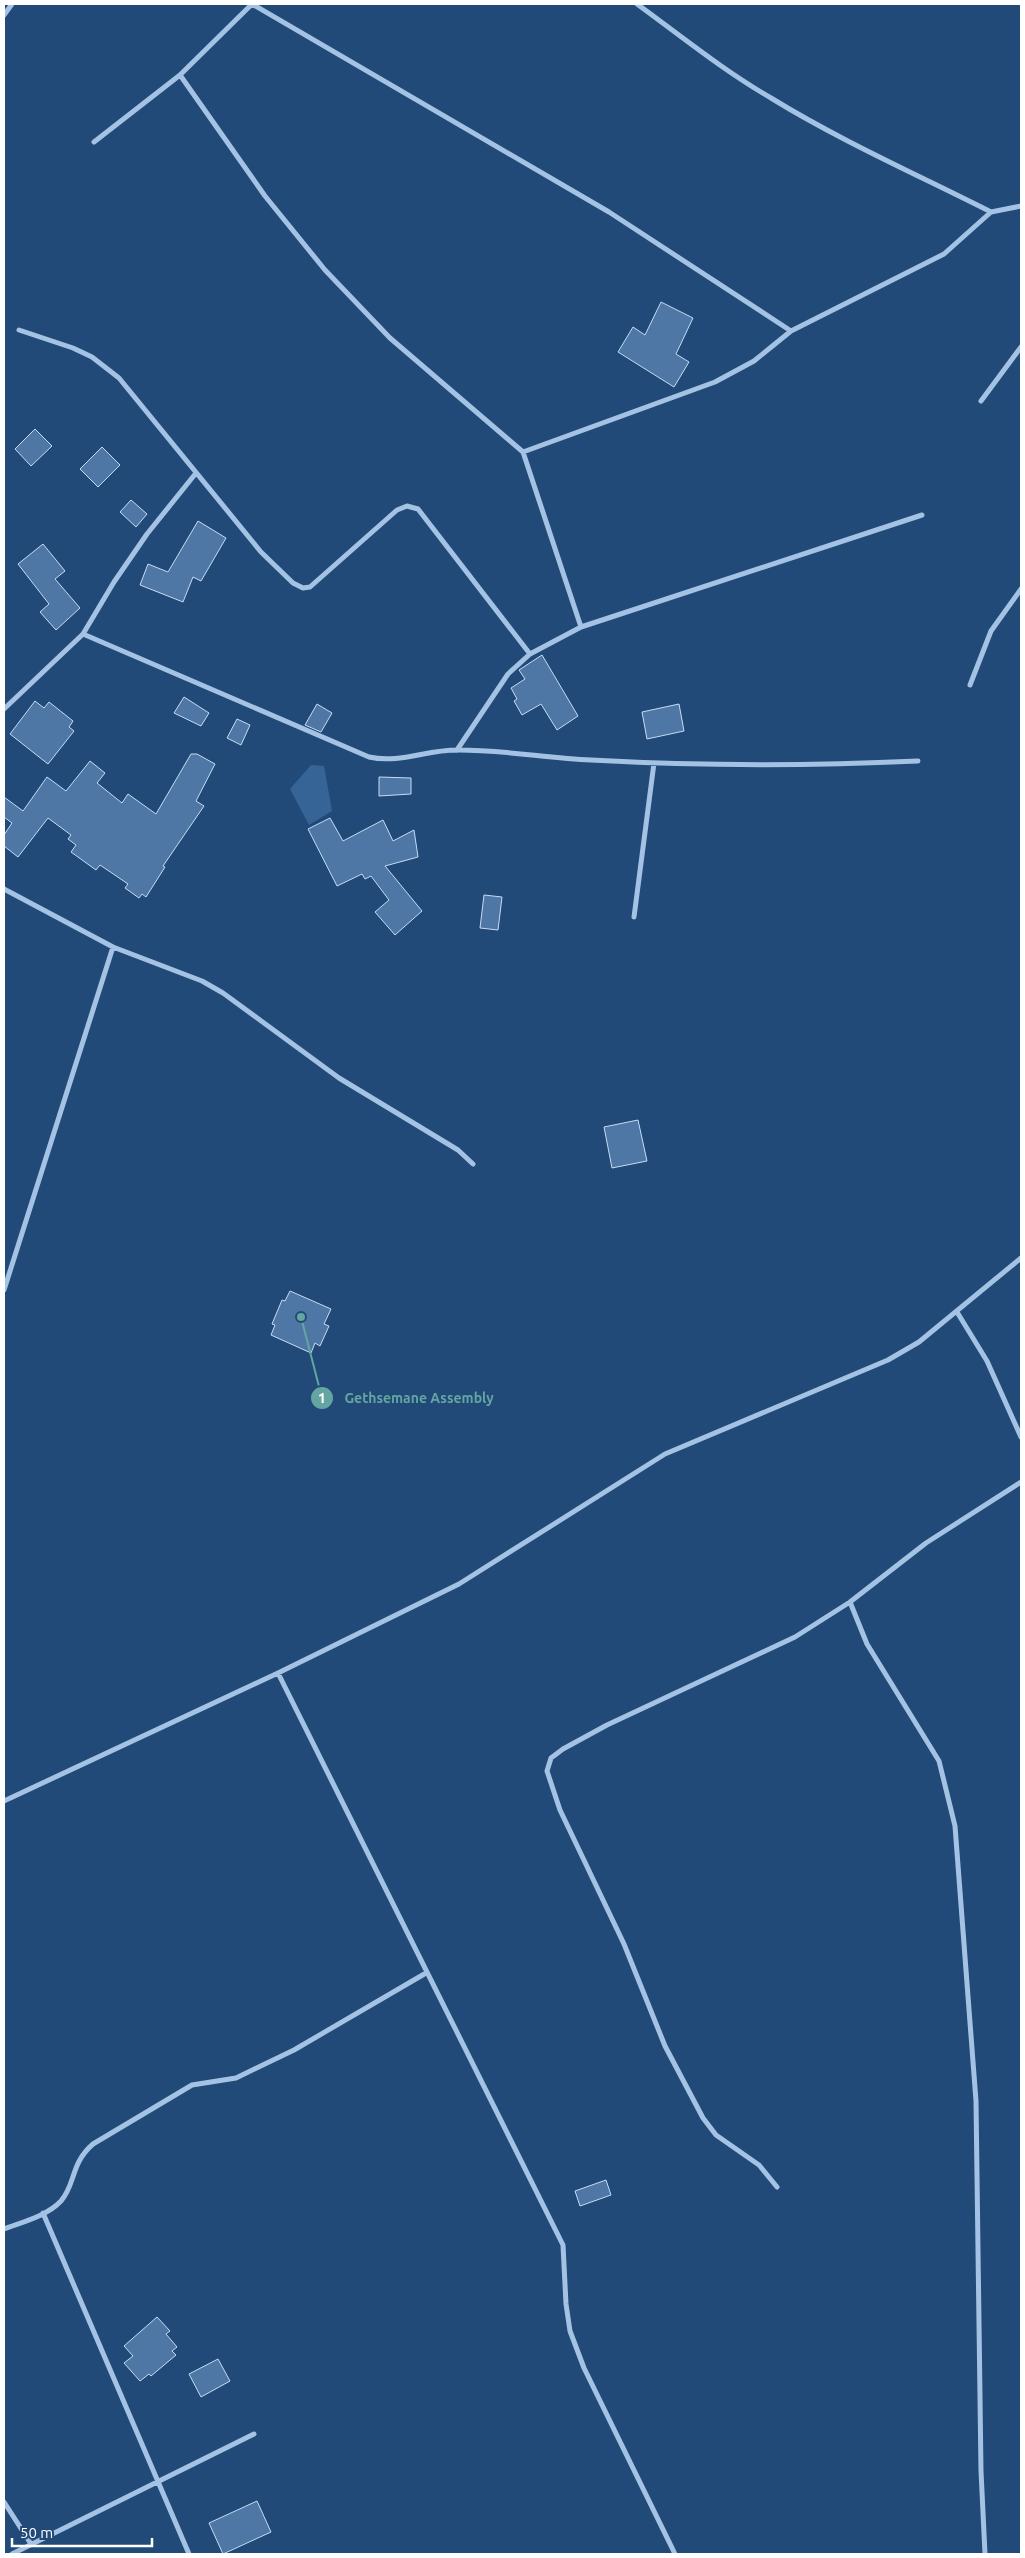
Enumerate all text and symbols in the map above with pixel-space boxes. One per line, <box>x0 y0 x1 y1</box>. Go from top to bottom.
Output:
callout: Gethsemane Assembly <box>310 1384 504 1413</box>
text: 1 <box>318 1389 326 1406</box>
text: Gethsemane Assembly <box>344 1390 494 1406</box>
scale bar <box>12 2516 152 2548</box>
text: 50 m <box>20 2524 53 2541</box>

